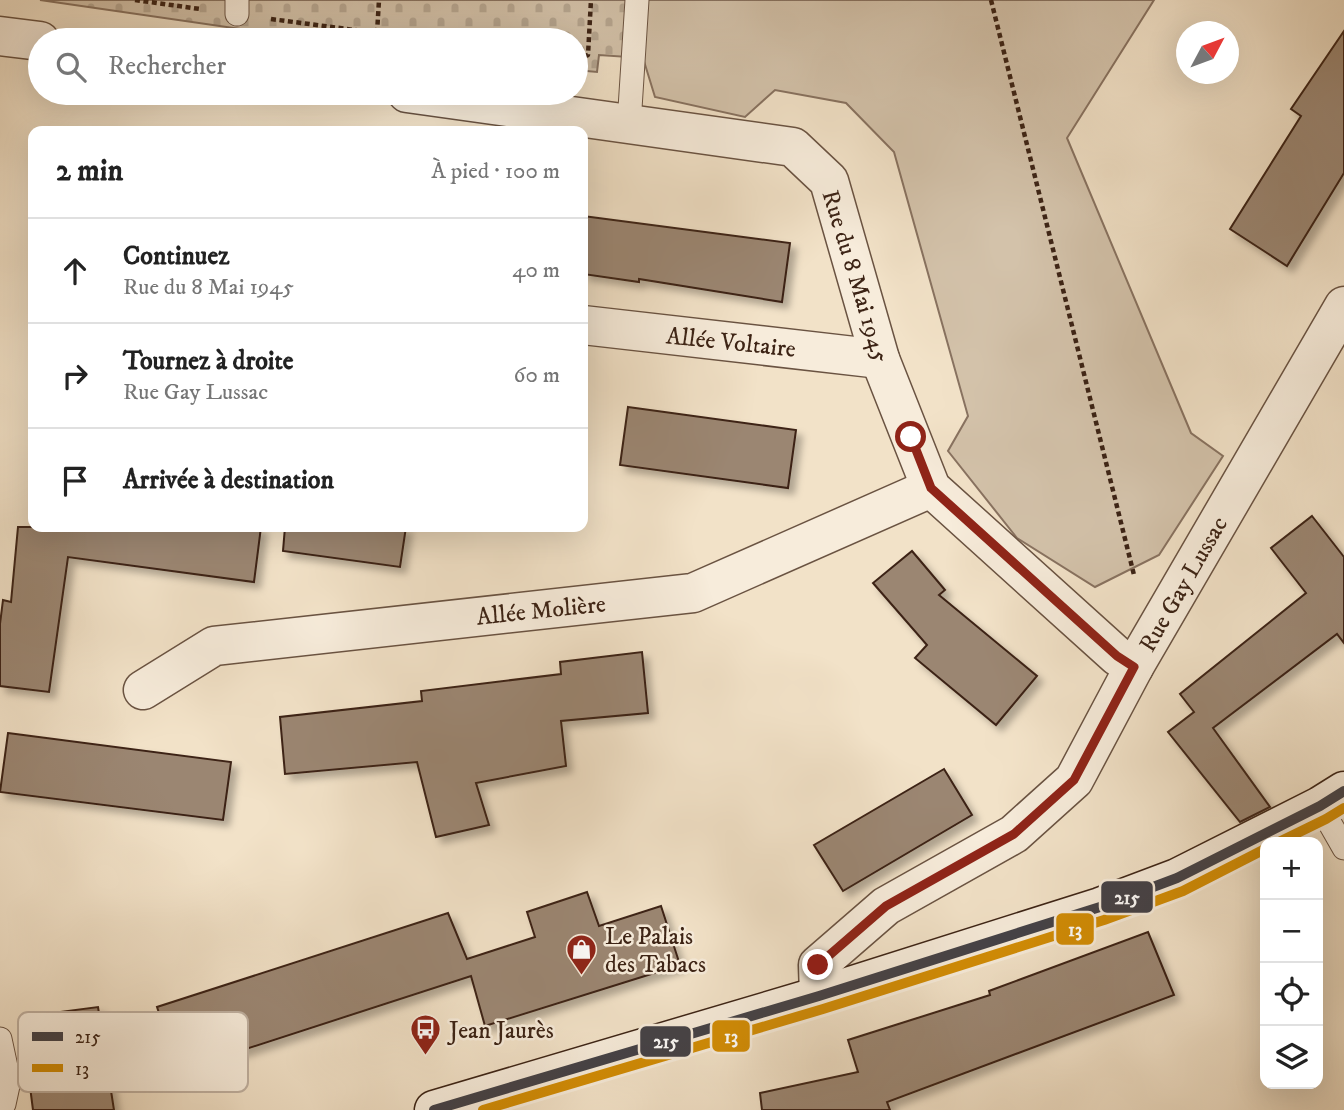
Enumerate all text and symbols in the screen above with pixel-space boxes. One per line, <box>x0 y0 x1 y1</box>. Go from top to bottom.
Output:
north arrow <box>1176 21 1239 84</box>
search box <box>28 28 588 105</box>
icon: search <box>52 48 90 86</box>
text: Rechercher <box>108 50 226 83</box>
text: 2 min <box>56 153 123 190</box>
text: À pied · 100 m <box>431 157 560 186</box>
street label: Rue du 8 Mai 1945 <box>815 187 895 366</box>
text: Continuez <box>123 240 229 273</box>
icon: ahead <box>56 252 94 290</box>
text: 40 m <box>512 256 560 285</box>
text: Rue du 8 Mai 1945 <box>123 273 294 302</box>
street label: Allée Voltaire <box>665 321 797 365</box>
text: Tournez à droite <box>123 345 294 378</box>
icon: right <box>56 357 94 395</box>
text: 60 m <box>513 361 560 390</box>
text: Rue Gay Lussac <box>123 378 268 407</box>
route start <box>895 421 926 452</box>
icon: arrive <box>56 462 94 500</box>
text: Arrivée à destination <box>123 464 334 497</box>
street label: Rue Gay Lussac <box>1133 511 1235 658</box>
street label: Allée Molière <box>475 589 607 633</box>
map controls <box>1260 837 1323 1089</box>
button: + <box>1260 837 1323 900</box>
line badge: 215 <box>1100 880 1154 914</box>
text: 215 <box>1114 887 1140 910</box>
button: − <box>1260 900 1323 963</box>
line badge: 13 <box>1055 912 1095 946</box>
text: 13 <box>1068 919 1082 942</box>
place label: Le Palais des Tabacs <box>605 922 706 980</box>
shop icon: Le Palais des Tabacs <box>565 933 599 977</box>
route end <box>802 949 833 980</box>
button: locate <box>1260 963 1323 1026</box>
legend <box>18 1012 248 1092</box>
bus stop icon: Jean Jaurès <box>409 1013 443 1057</box>
place label: Jean Jaurès <box>447 1016 554 1046</box>
line badge: 13 <box>711 1019 751 1053</box>
line badge: 215 <box>639 1025 692 1058</box>
text: 215 <box>75 1026 101 1049</box>
text: 13 <box>724 1026 738 1049</box>
button: layers <box>1260 1026 1323 1089</box>
text: 215 <box>653 1031 679 1054</box>
text: 13 <box>75 1058 89 1081</box>

